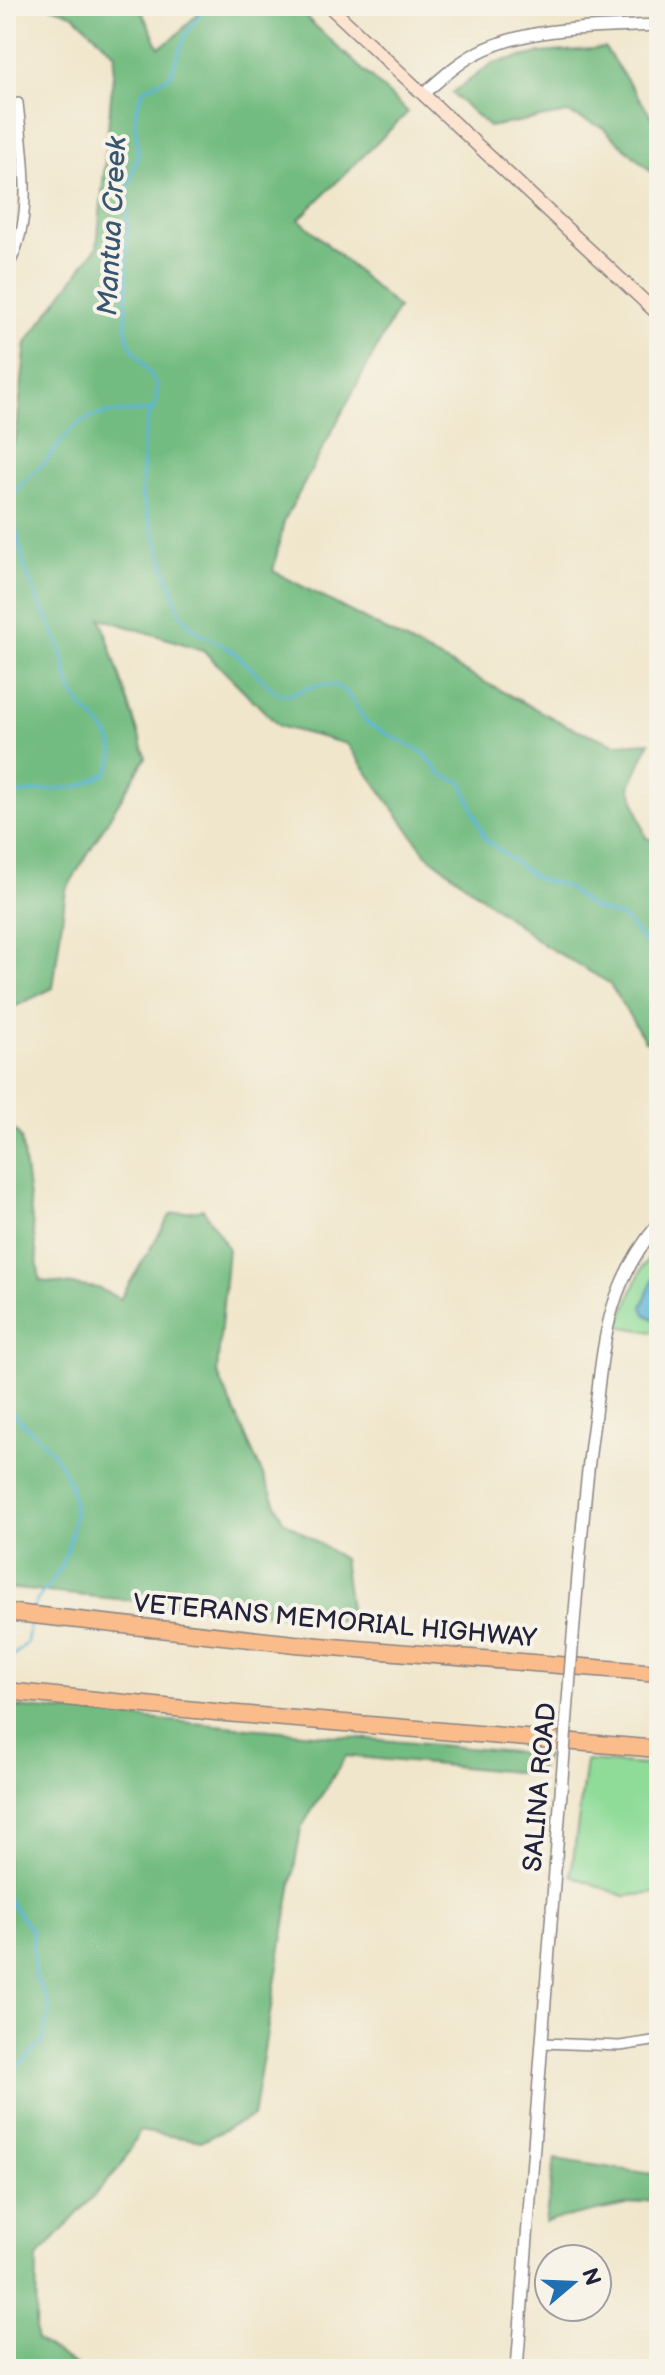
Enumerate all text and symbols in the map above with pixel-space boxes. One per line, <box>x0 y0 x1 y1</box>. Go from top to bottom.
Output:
water label: Mantua Creek <box>91 134 134 316</box>
street label: VETERANS MEMORIAL HIGHWAY <box>132 1588 539 1655</box>
street label: SALINA ROAD <box>518 1701 563 1873</box>
north arrow <box>533 2243 613 2323</box>
text: N <box>575 2265 606 2289</box>

